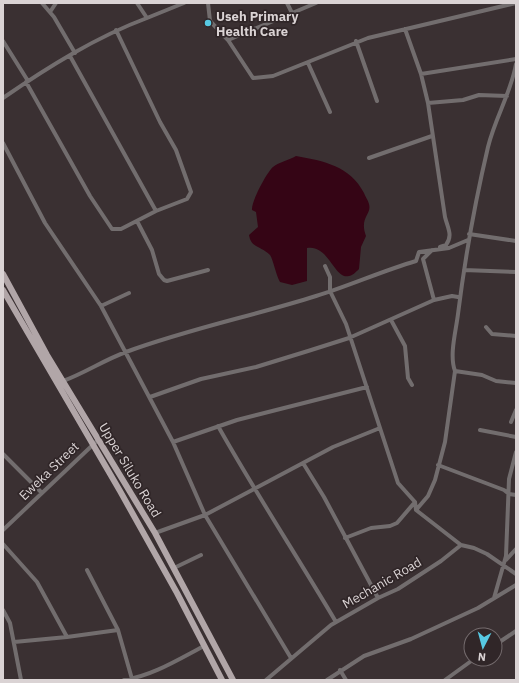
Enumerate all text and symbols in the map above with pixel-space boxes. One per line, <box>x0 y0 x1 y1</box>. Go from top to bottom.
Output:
place label: Useh Primary Health Care <box>216 8 298 40</box>
marker: Useh Primary Health Care <box>203 18 213 28</box>
street label: Upper Siluko Road <box>95 420 165 520</box>
street label: Eweka Street <box>15 438 83 504</box>
street label: Mechanic Road <box>339 553 425 613</box>
north arrow <box>463 627 503 667</box>
text: N <box>477 650 487 664</box>

